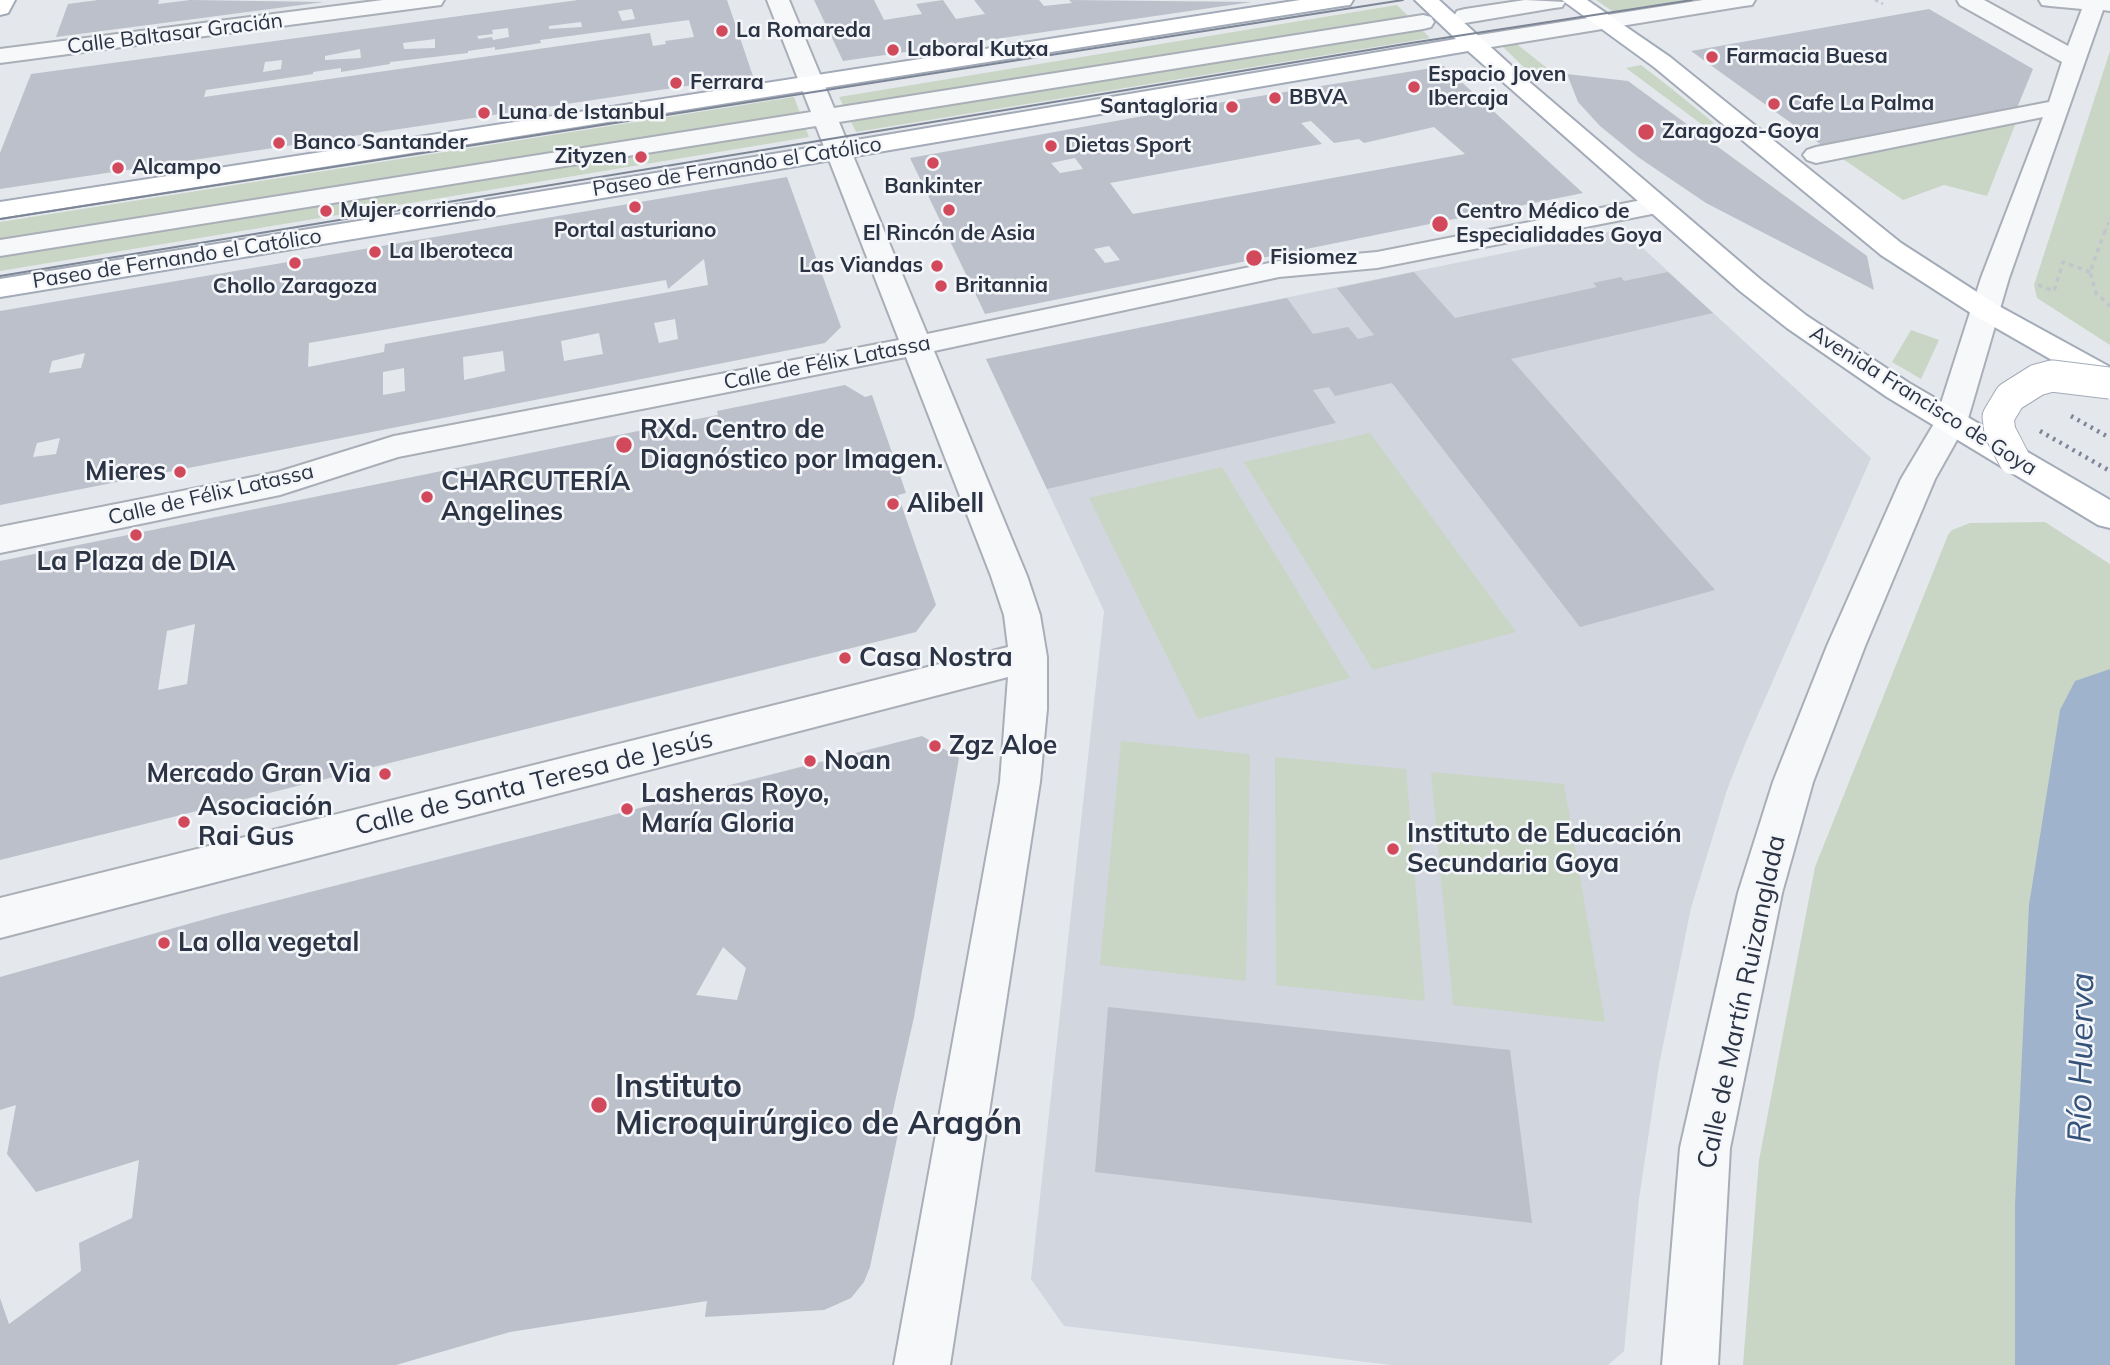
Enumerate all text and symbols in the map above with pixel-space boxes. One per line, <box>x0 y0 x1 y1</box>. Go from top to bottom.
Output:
street label: Calle Baltasar Gracián <box>66 8 284 60</box>
place label: La Romareda <box>736 18 871 44</box>
marker: La Romareda <box>714 23 730 39</box>
place label: Laboral Kutxa <box>907 37 1049 63</box>
marker: Laboral Kutxa <box>885 42 901 58</box>
place label: Farmacia Buesa <box>1726 44 1888 70</box>
marker: Farmacia Buesa <box>1704 49 1720 65</box>
place label: Espacio Joven Ibercaja <box>1428 62 1566 112</box>
place label: Ferrara <box>690 70 764 96</box>
marker: Ferrara <box>668 75 684 91</box>
marker: Espacio Joven Ibercaja <box>1406 79 1422 95</box>
place label: BBVA <box>1289 85 1347 111</box>
marker: BBVA <box>1267 90 1283 106</box>
place label: Cafe La Palma <box>1788 91 1934 117</box>
place label: Santagloria <box>1100 94 1218 120</box>
marker: Cafe La Palma <box>1766 96 1782 112</box>
marker: Santagloria <box>1224 99 1240 115</box>
place label: Luna de Istanbul <box>498 100 665 126</box>
marker: Luna de Istanbul <box>476 105 492 121</box>
place label: Zaragoza-Goya <box>1662 119 1819 145</box>
marker: Zaragoza-Goya <box>1636 122 1656 142</box>
place label: Banco Santander <box>293 130 467 156</box>
street label: Paseo de Fernando el Católico <box>591 132 883 202</box>
place label: Dietas Sport <box>1065 133 1191 159</box>
marker: Banco Santander <box>271 135 287 151</box>
marker: Dietas Sport <box>1043 138 1059 154</box>
place label: Zityzen <box>554 144 627 170</box>
marker: Zityzen <box>633 149 649 165</box>
place label: Alcampo <box>132 155 221 181</box>
marker: Bankinter <box>925 155 941 171</box>
marker: Alcampo <box>110 160 126 176</box>
place label: Bankinter <box>884 174 982 200</box>
place label: Mujer corriendo <box>340 198 496 224</box>
marker: Portal asturiano <box>627 199 643 215</box>
place label: Centro Médico de Especialidades Goya <box>1456 199 1662 249</box>
marker: El Rincón de Asia <box>941 202 957 218</box>
marker: Mujer corriendo <box>318 203 334 219</box>
marker: Centro Médico de Especialidades Goya <box>1430 214 1450 234</box>
place label: Portal asturiano <box>554 218 716 244</box>
place label: El Rincón de Asia <box>863 221 1035 247</box>
street label: Paseo de Fernando el Católico <box>31 224 323 294</box>
place label: La Iberoteca <box>389 239 513 265</box>
marker: La Iberoteca <box>367 244 383 260</box>
place label: Fisiomez <box>1270 245 1357 271</box>
marker: Fisiomez <box>1244 248 1264 268</box>
place label: Las Viandas <box>799 253 923 279</box>
marker: Chollo Zaragoza <box>287 255 303 271</box>
marker: Las Viandas <box>929 258 945 274</box>
place label: Britannia <box>955 273 1048 299</box>
place label: Chollo Zaragoza <box>213 274 377 300</box>
marker: Britannia <box>933 278 949 294</box>
street label: Avenida Francisco de Goya <box>1805 321 2041 481</box>
street label: Calle de Félix Latassa <box>722 331 932 395</box>
place label: RXd. Centro de Diagnóstico por Imagen. <box>640 414 943 476</box>
marker: RXd. Centro de Diagnóstico por Imagen. <box>614 435 634 455</box>
place label: Mieres <box>85 456 166 488</box>
street label: Calle de Félix Latassa <box>106 459 316 531</box>
marker: Mieres <box>172 464 188 480</box>
place label: CHARCUTERÍA Angelines <box>441 466 630 528</box>
place label: Alibell <box>907 488 984 520</box>
marker: CHARCUTERÍA Angelines <box>419 489 435 505</box>
marker: Alibell <box>885 496 901 512</box>
marker: La Plaza de DIA <box>128 527 144 543</box>
place label: La Plaza de DIA <box>36 546 236 578</box>
place label: Casa Nostra <box>859 642 1013 674</box>
marker: Casa Nostra <box>837 650 853 666</box>
street label: Calle de Santa Teresa de Jesús <box>352 723 716 843</box>
place label: Zgz Aloe <box>949 730 1057 762</box>
marker: Zgz Aloe <box>927 738 943 754</box>
place label: Noan <box>824 745 891 777</box>
marker: Noan <box>802 753 818 769</box>
place label: Mercado Gran Via <box>146 758 371 790</box>
marker: Mercado Gran Via <box>377 766 393 782</box>
place label: Lasheras Royo, María Gloria <box>641 778 829 840</box>
place label: Asociación Rai Gus <box>198 791 333 852</box>
marker: Lasheras Royo, María Gloria <box>619 801 635 817</box>
marker: Asociación Rai Gus <box>176 814 192 830</box>
place label: Instituto de Educación Secundaria Goya <box>1407 818 1682 880</box>
street label: Calle de Martín Ruizanglada <box>1691 832 1793 1172</box>
marker: Instituto de Educación Secundaria Goya <box>1385 841 1401 857</box>
place label: La olla vegetal <box>178 927 359 959</box>
marker: La olla vegetal <box>156 935 172 951</box>
water label: Río Huerva <box>2061 972 2103 1144</box>
place label: Instituto Microquirúrgico de Aragón <box>615 1068 1022 1143</box>
marker: Instituto Microquirúrgico de Aragón <box>589 1095 609 1115</box>

